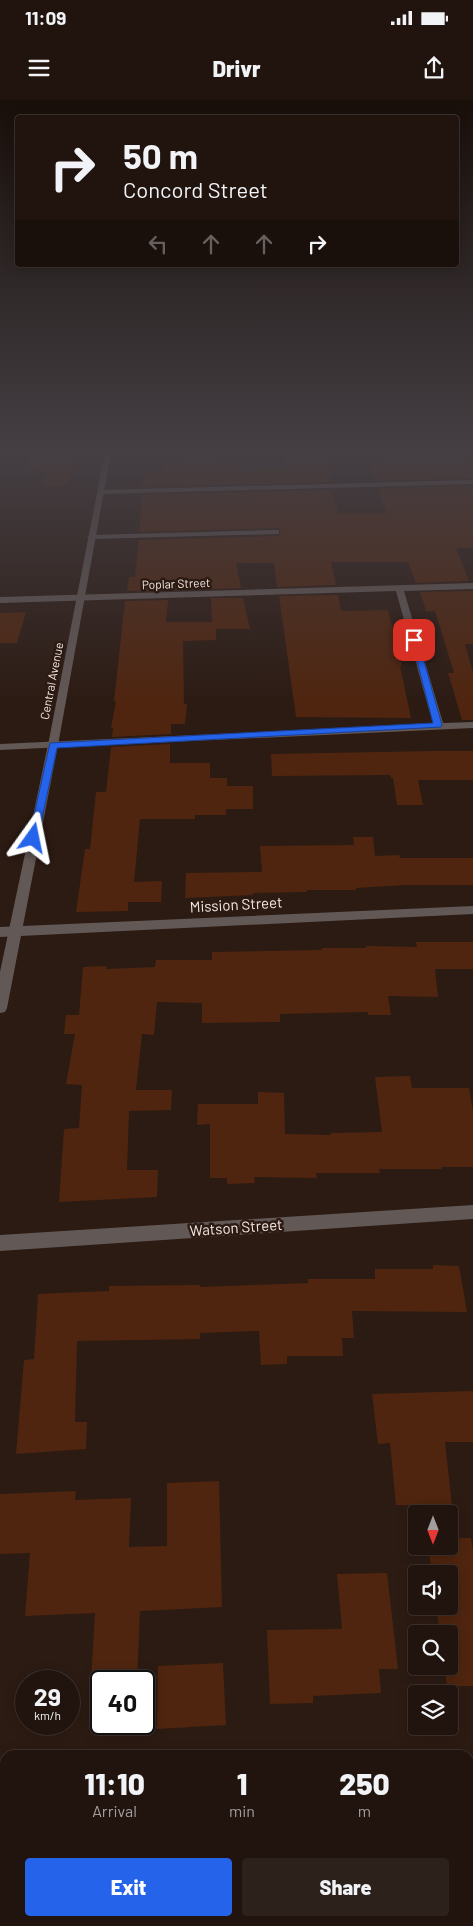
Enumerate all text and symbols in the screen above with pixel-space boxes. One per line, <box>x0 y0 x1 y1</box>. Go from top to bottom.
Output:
text: 11:09 <box>25 6 66 29</box>
icon: menu <box>25 54 53 82</box>
icon: share <box>420 54 448 82</box>
text: Drivr <box>212 55 261 81</box>
text: 50 m <box>123 134 198 176</box>
icon: right <box>40 135 105 200</box>
text: Concord Street <box>123 176 268 202</box>
icon: left <box>144 230 172 258</box>
icon: ahead <box>197 230 225 258</box>
icon: ahead <box>250 230 278 258</box>
icon: right <box>303 230 331 258</box>
street label: Poplar Street <box>141 575 210 591</box>
pin <box>393 619 435 661</box>
icon: arrive <box>400 626 428 654</box>
street label: Central Avenue <box>37 641 65 721</box>
position arrow <box>6.0 811 58.0 863</box>
street label: Mission Street <box>189 893 283 915</box>
street label: Watson Street <box>189 1215 283 1239</box>
north arrow <box>408 1505 458 1555</box>
map controls <box>408 1505 458 1735</box>
button: sound <box>408 1565 458 1615</box>
button: search <box>408 1625 458 1675</box>
speed limit sign: 40 <box>90 1670 155 1735</box>
text: 29 <box>34 1681 61 1711</box>
button: layers <box>408 1685 458 1735</box>
text: km/h <box>34 1708 61 1722</box>
text: 11:10 <box>84 1765 145 1801</box>
text: 1 <box>237 1765 247 1801</box>
text: 250 <box>339 1765 390 1801</box>
text: Arrival <box>92 1801 137 1820</box>
text: min <box>229 1801 255 1820</box>
text: m <box>358 1801 371 1820</box>
button: Exit <box>25 1858 232 1916</box>
button: Share <box>242 1858 449 1916</box>

